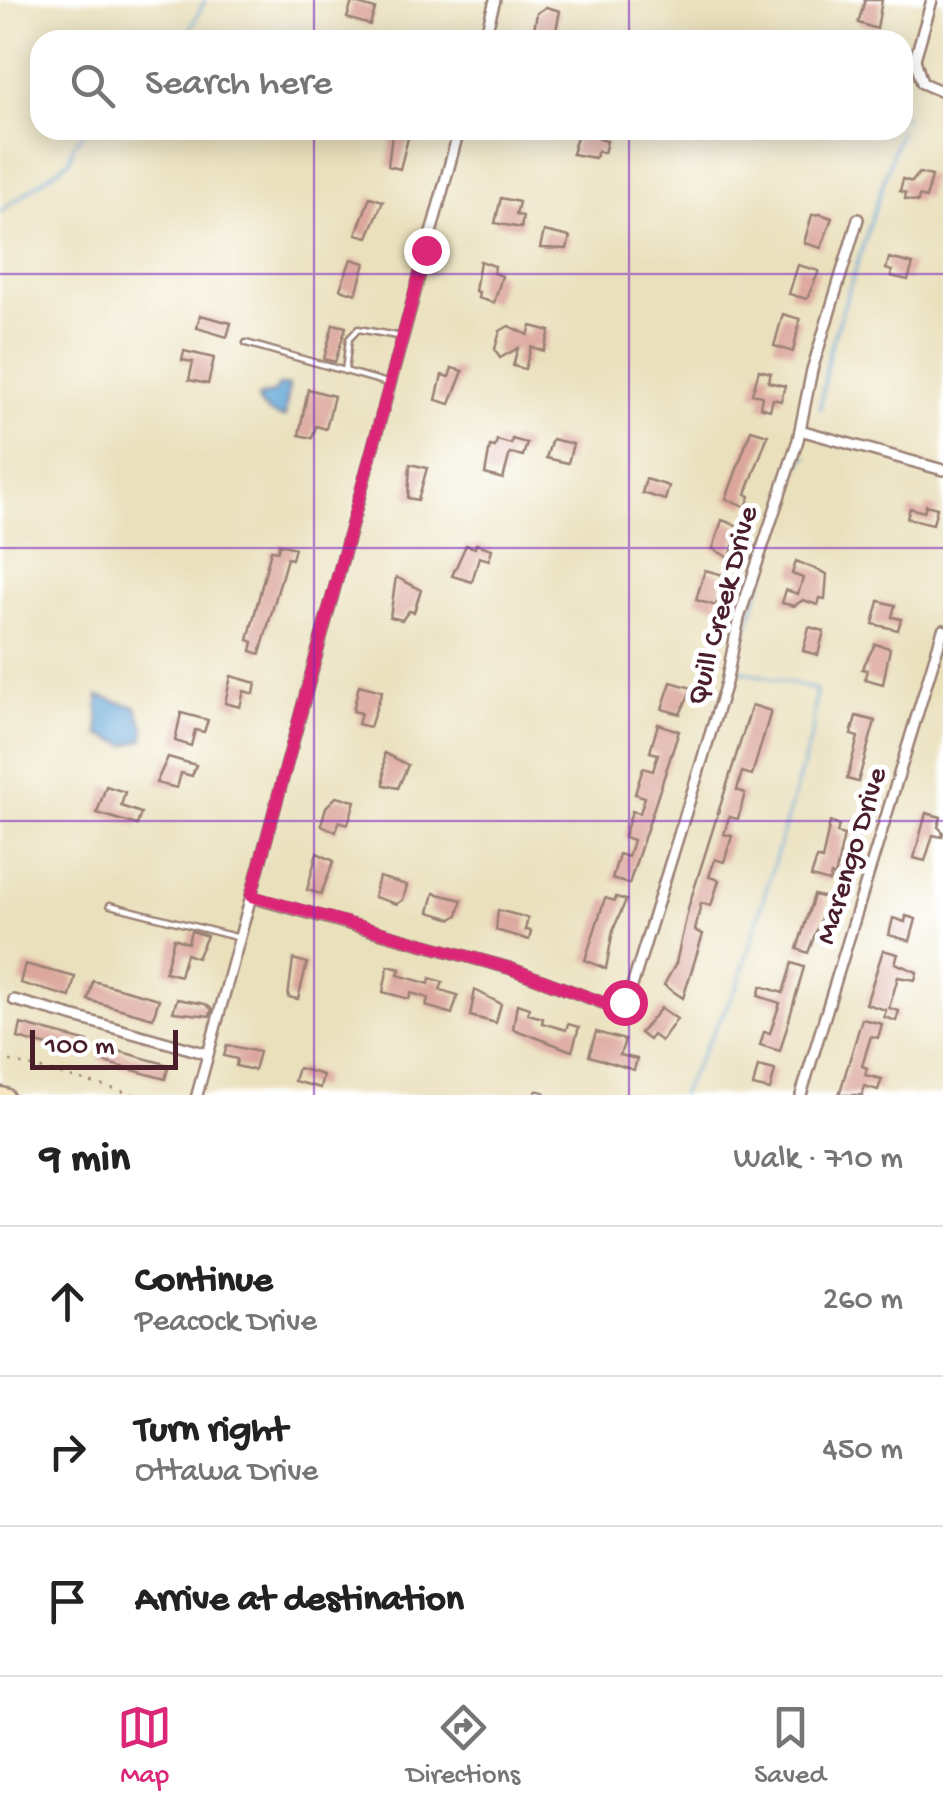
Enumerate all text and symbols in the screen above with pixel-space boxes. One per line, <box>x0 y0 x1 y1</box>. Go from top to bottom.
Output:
search box <box>30 30 913 140</box>
icon: search <box>65 58 120 113</box>
text: Search here <box>145 63 332 107</box>
route end <box>404 228 450 274</box>
street label: Quill Creek Drive <box>681 502 768 710</box>
street label: Marengo Drive <box>810 763 897 949</box>
route start <box>602 980 648 1026</box>
scale bar <box>30 1025 178 1070</box>
text: 100 m <box>45 1031 115 1064</box>
text: 9 min <box>40 1136 130 1185</box>
text: Walk · 710 m <box>733 1141 903 1179</box>
text: Continue <box>135 1260 273 1304</box>
icon: ahead <box>40 1274 95 1329</box>
text: 260 m <box>823 1282 903 1320</box>
text: Peacock Drive <box>135 1304 317 1342</box>
text: Turn right <box>135 1410 287 1454</box>
icon: right <box>40 1424 95 1479</box>
text: 450 m <box>823 1432 903 1470</box>
text: Ottawa Drive <box>135 1454 318 1492</box>
icon: arrive <box>40 1574 95 1629</box>
text: Arrive at destination <box>135 1579 464 1623</box>
tab: Map <box>117 1700 172 1793</box>
tab: Directions <box>406 1700 520 1793</box>
tab: Saved <box>754 1700 826 1793</box>

